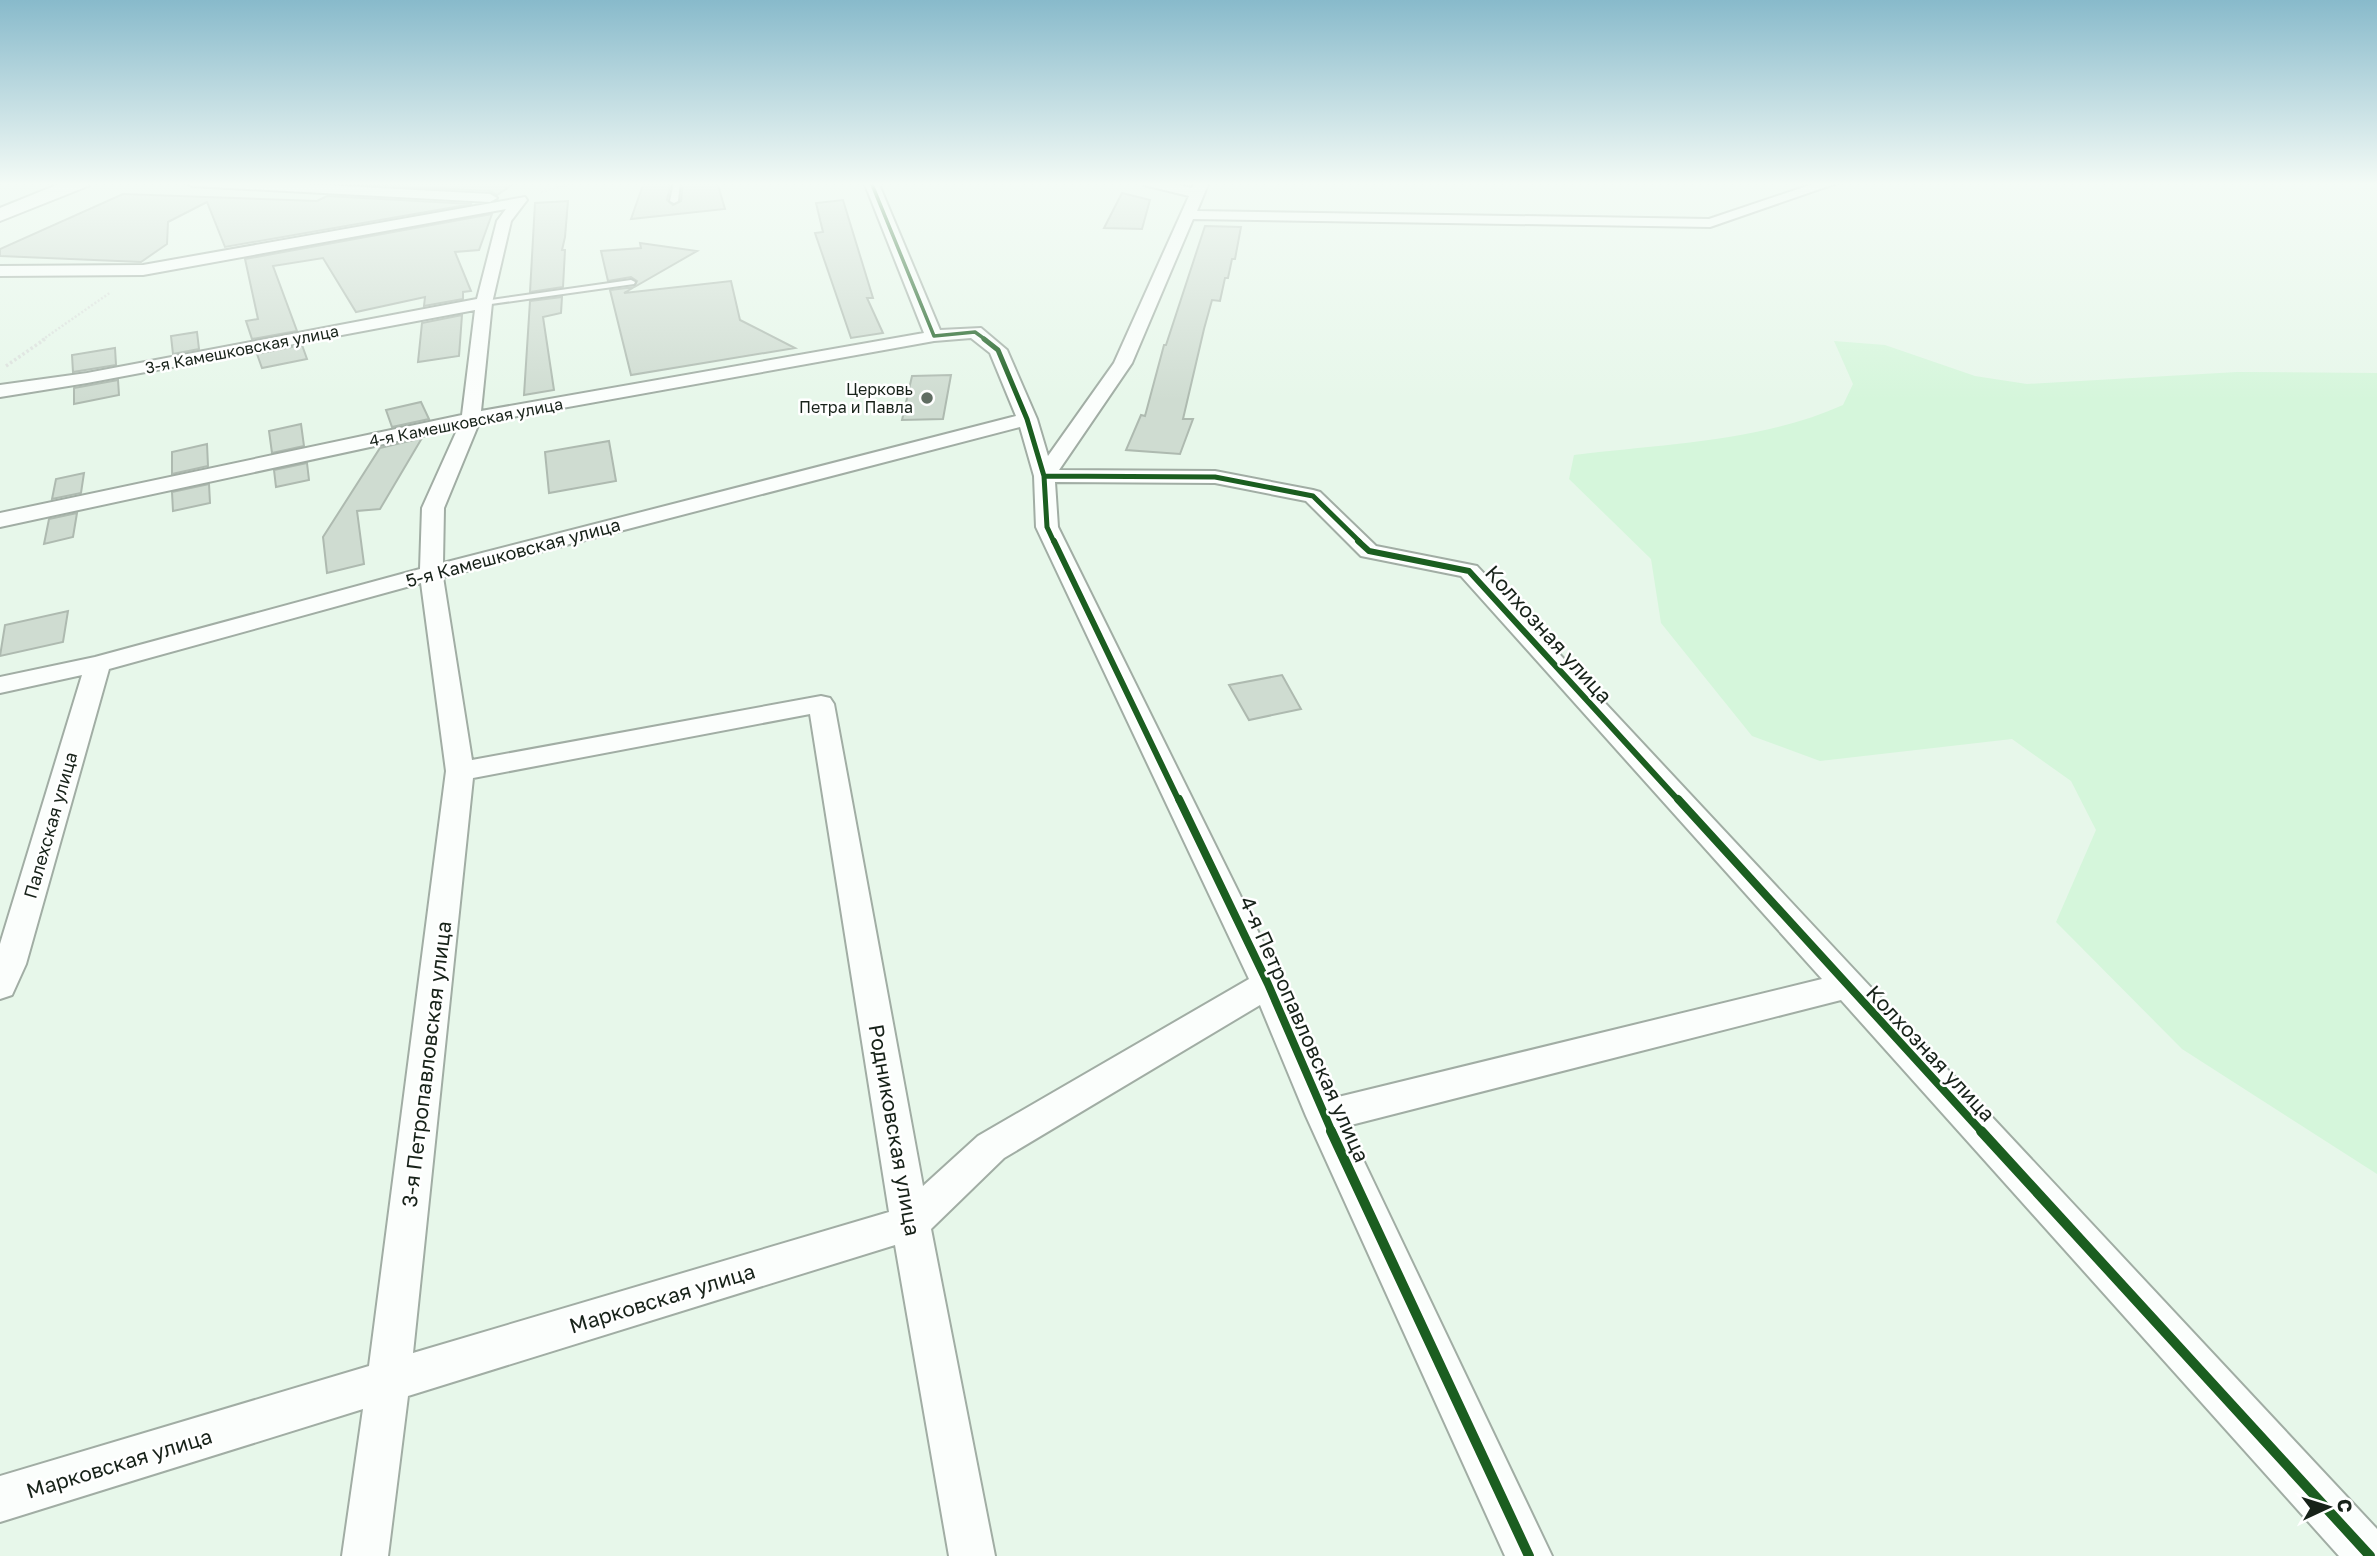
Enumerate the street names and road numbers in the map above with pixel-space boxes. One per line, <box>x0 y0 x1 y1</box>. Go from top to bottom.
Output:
street label: 3-я Камешковская улица <box>144 320 340 378</box>
street label: 4-я Камешковская улица <box>367 393 565 451</box>
street label: 5-я Камешковская улица <box>403 513 623 591</box>
street label: Колхозная улица <box>1480 559 1618 709</box>
street label: Палехская улица <box>19 749 81 901</box>
street label: 4-я Петропавловская улица <box>1234 892 1376 1166</box>
street label: 3-я Петропавловская улица <box>396 919 456 1209</box>
street label: Колхозная улица <box>1861 979 2001 1127</box>
street label: Родниковская улица <box>864 1022 926 1238</box>
street label: Марковская улица <box>566 1257 758 1339</box>
street label: Марковская улица <box>23 1422 215 1504</box>

